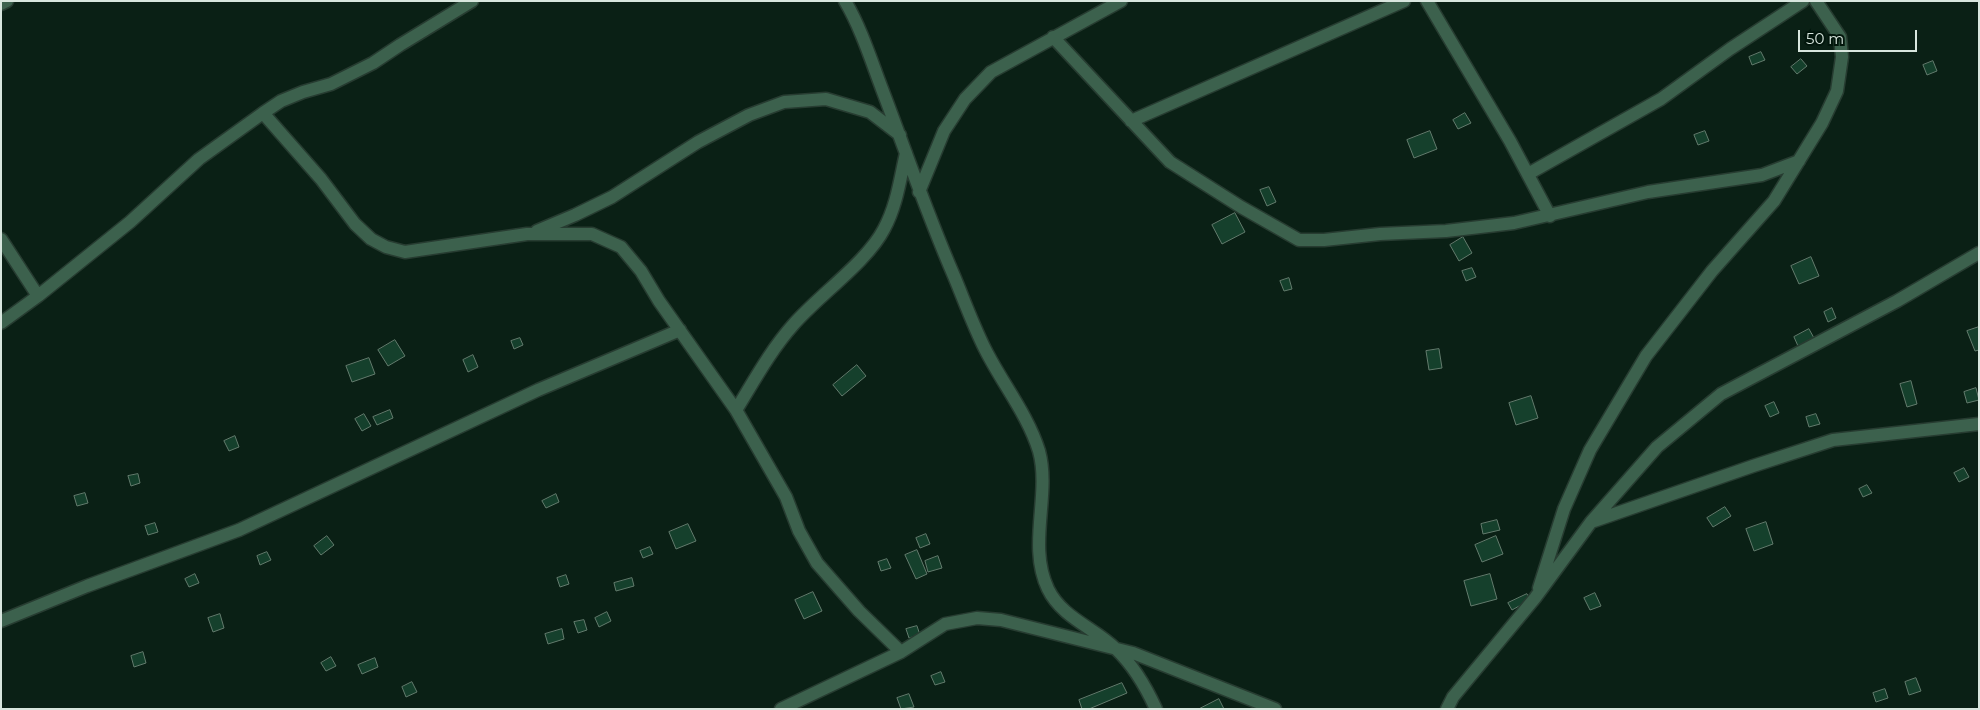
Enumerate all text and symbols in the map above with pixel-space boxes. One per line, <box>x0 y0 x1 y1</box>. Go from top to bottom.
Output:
scale bar <box>1800 20 1919 52</box>
text: 50 m <box>1806 29 1844 48</box>

